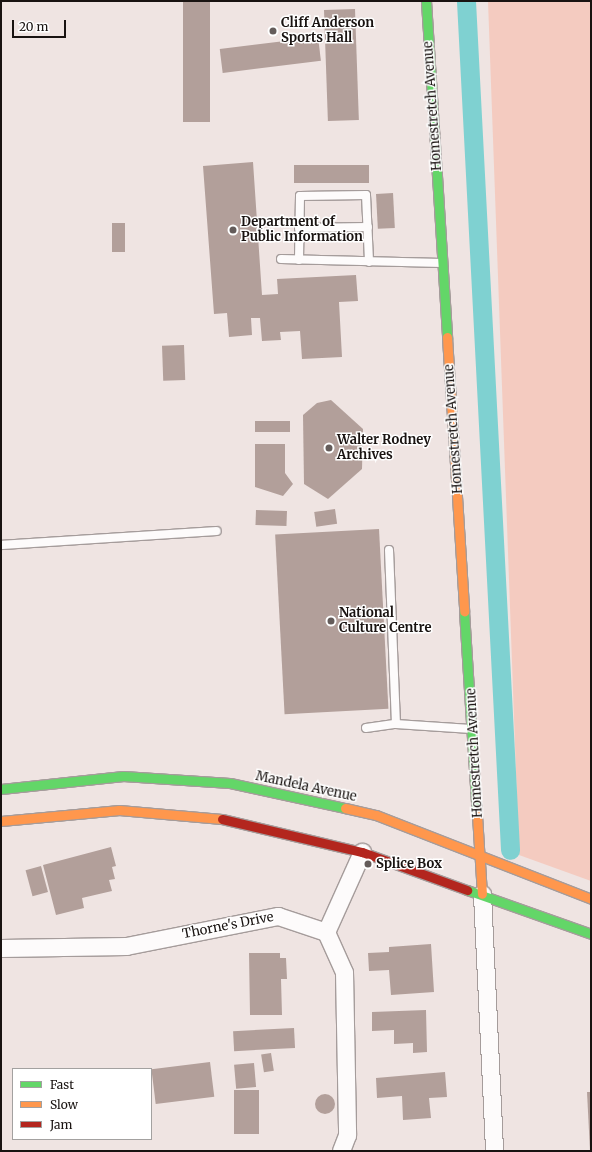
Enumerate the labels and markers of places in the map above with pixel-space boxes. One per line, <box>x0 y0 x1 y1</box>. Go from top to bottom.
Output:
place label: Cliff Anderson Sports Hall <box>281 16 374 47</box>
marker: Cliff Anderson Sports Hall <box>268 26 278 36</box>
place label: Department of Public Information <box>241 215 363 246</box>
marker: Department of Public Information <box>228 225 238 235</box>
place label: Walter Rodney Archives <box>337 433 431 464</box>
marker: Walter Rodney Archives <box>324 443 334 453</box>
place label: National Culture Centre <box>339 606 431 637</box>
marker: National Culture Centre <box>326 616 336 626</box>
place label: Splice Box <box>376 856 442 872</box>
marker: Splice Box <box>363 859 373 869</box>

